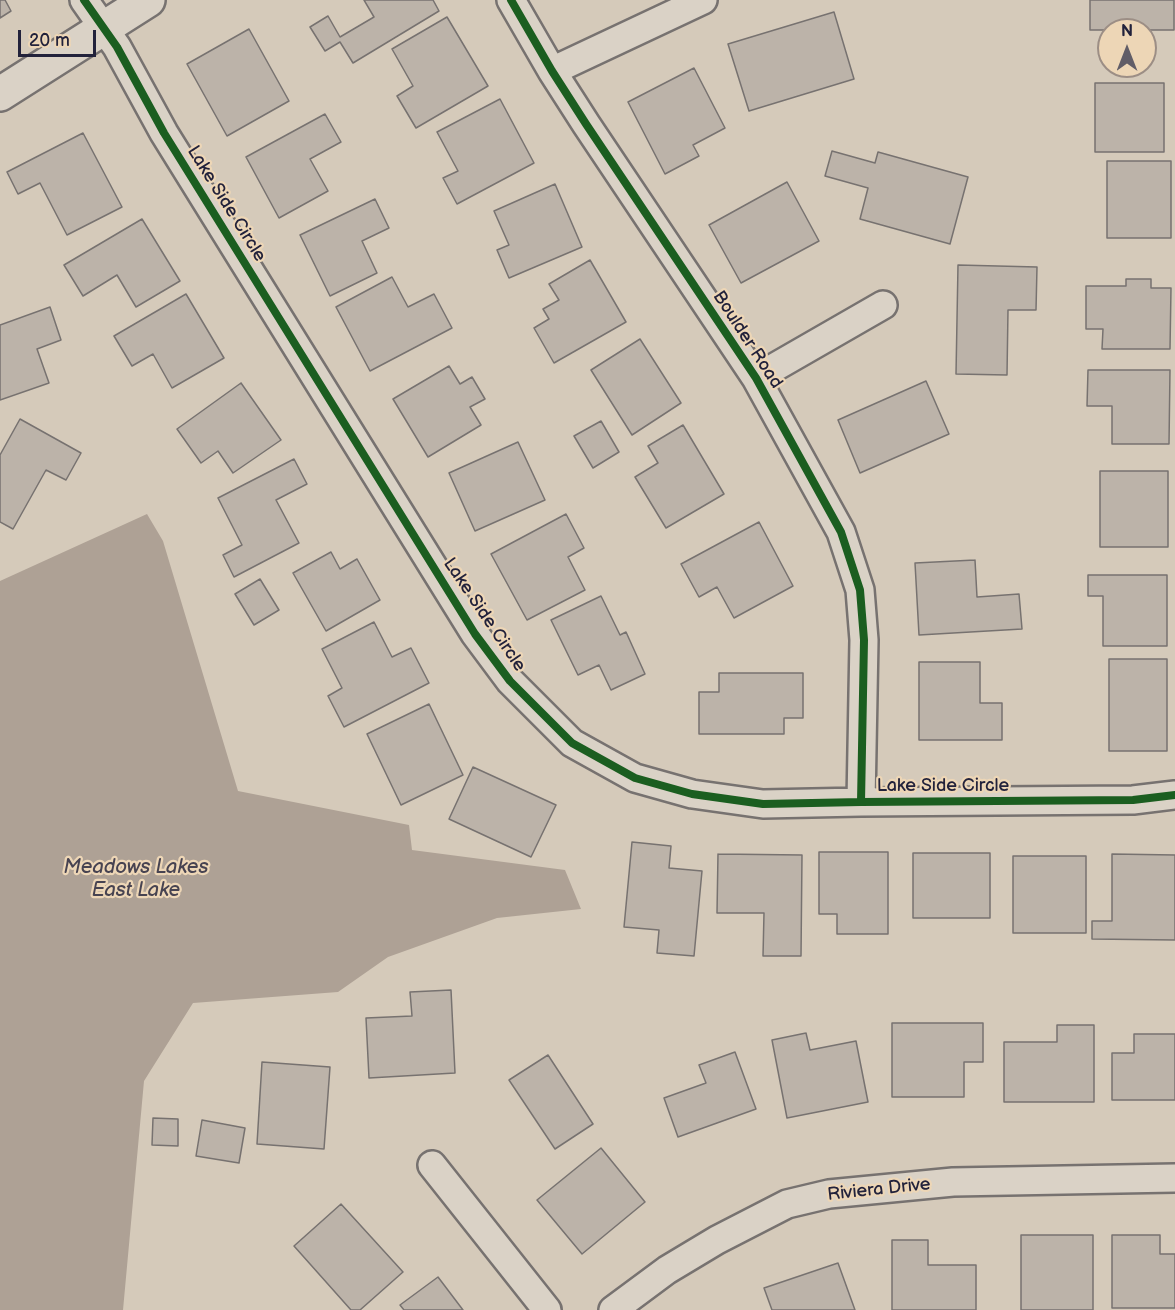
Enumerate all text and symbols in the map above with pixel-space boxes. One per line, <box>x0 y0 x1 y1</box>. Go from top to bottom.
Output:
scale bar <box>21 18 99 56</box>
north arrow <box>1097 18 1157 78</box>
text: N <box>1121 22 1133 41</box>
text: 20 m <box>29 30 70 51</box>
street label: Lake Side Circle <box>182 142 270 266</box>
street label: Boulder Road <box>707 287 787 393</box>
street label: Lake Side Circle <box>438 554 530 676</box>
street label: Lake Side Circle <box>877 775 1009 797</box>
water label: Meadows Lakes East Lake <box>64 856 208 903</box>
street label: Riviera Drive <box>826 1174 932 1206</box>

